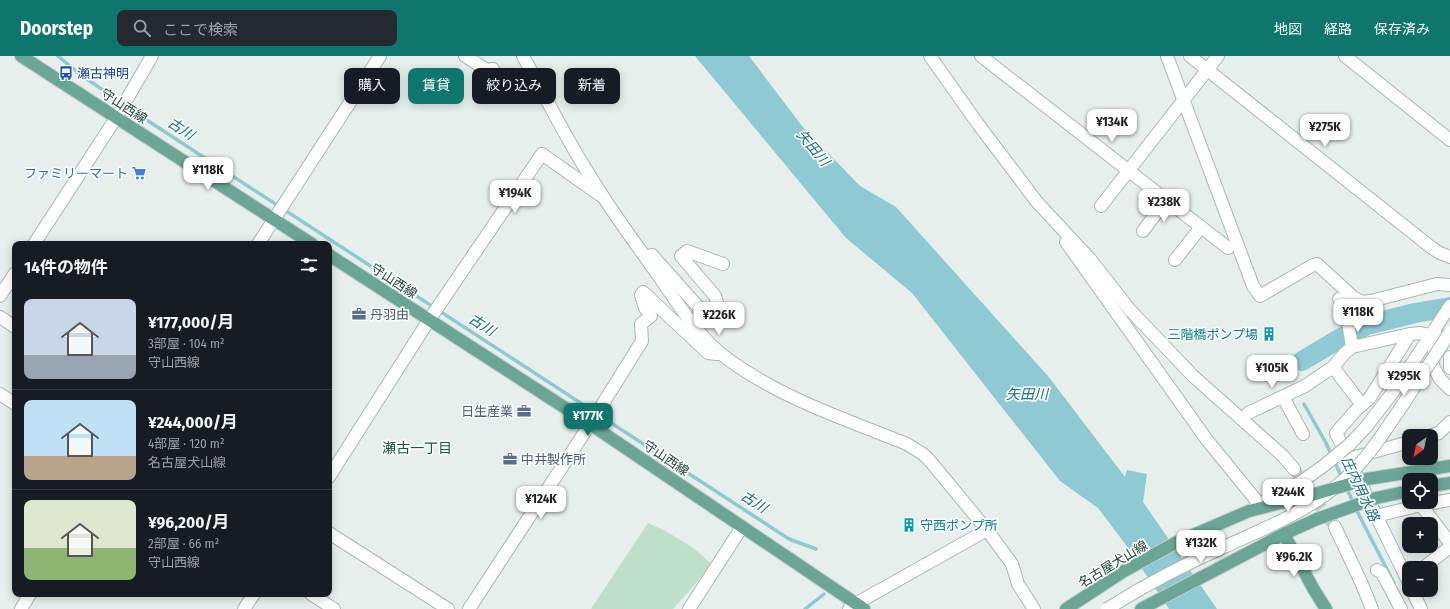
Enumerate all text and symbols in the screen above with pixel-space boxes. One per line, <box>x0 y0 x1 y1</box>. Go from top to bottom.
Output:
search box <box>117 10 397 46</box>
text: Doorstep <box>20 17 93 40</box>
icon: search <box>131 17 153 39</box>
text: ここで検索 <box>163 21 238 39</box>
text: 地図 <box>1274 21 1302 38</box>
text: 経路 <box>1324 21 1352 38</box>
text: 保存済み <box>1374 21 1430 38</box>
bus stop icon: 瀬古神明 <box>58 65 74 81</box>
place label: 瀬古神明 <box>77 66 129 81</box>
chip: 購入 <box>344 68 400 104</box>
chip: 賃貸 <box>408 68 464 104</box>
chip: 絞り込み <box>472 68 556 104</box>
chip: 新着 <box>564 68 620 104</box>
street label: 守山西線 <box>98 86 150 126</box>
pin: ¥134K <box>1084 109 1140 143</box>
water label: 古川 <box>165 114 199 145</box>
text: ¥134K <box>1096 114 1128 129</box>
pin: ¥275K <box>1297 114 1353 148</box>
text: ¥275K <box>1309 119 1341 134</box>
water label: 矢田川 <box>793 126 834 171</box>
pin: ¥118K <box>180 157 236 191</box>
text: ¥118K <box>192 162 224 177</box>
supermarket icon: ファミリーマート <box>131 165 147 181</box>
place label: ファミリーマート <box>24 166 128 181</box>
pin: ¥194K <box>487 180 543 214</box>
text: ¥194K <box>499 185 531 200</box>
pin: ¥238K <box>1136 189 1192 223</box>
text: ¥238K <box>1147 194 1181 209</box>
icon: filters <box>298 254 320 276</box>
text: 14件の物件 <box>24 257 108 278</box>
street label: 守山西線 <box>368 261 420 301</box>
pin: ¥118K <box>1330 299 1386 333</box>
pin: ¥226K <box>691 302 747 336</box>
text: ¥118K <box>1342 304 1374 319</box>
office icon: 丹羽由 <box>351 306 367 322</box>
place label: 丹羽由 <box>370 307 409 322</box>
text: ¥226K <box>703 307 735 322</box>
water label: 古川 <box>466 310 500 341</box>
text: ¥177,000/月 <box>148 312 234 333</box>
icon: home <box>56 315 104 363</box>
building icon: 三階橋ポンプ場 <box>1261 326 1277 342</box>
place label: 三階橋ポンプ場 <box>1167 327 1258 342</box>
text: 3部屋 · 104 m² <box>148 336 225 351</box>
text: 守山西線 <box>148 355 200 370</box>
pin: ¥105K <box>1244 355 1300 389</box>
text: ¥105K <box>1256 360 1288 375</box>
pin: ¥295K <box>1376 363 1432 397</box>
text: ¥295K <box>1387 368 1421 383</box>
water label: 矢田川 <box>1006 386 1050 403</box>
office icon: 日生産業 <box>516 403 532 419</box>
pin: ¥177K <box>560 403 616 437</box>
place label: 日生産業 <box>461 404 513 419</box>
text: ¥177K <box>573 408 603 423</box>
text: ¥244,000/月 <box>148 412 238 433</box>
icon: home <box>56 416 104 464</box>
north arrow <box>1402 429 1438 465</box>
map controls <box>1402 429 1438 597</box>
text: 4部屋 · 120 m² <box>148 436 224 451</box>
street label: 守山西線 <box>640 437 692 479</box>
district label: 瀬古一丁目 <box>382 440 452 457</box>
office icon: 中井製作所 <box>502 451 518 467</box>
place label: 中井製作所 <box>521 452 586 467</box>
water label: 庄内用水路 <box>1338 454 1383 525</box>
text: 名古屋犬山線 <box>148 455 226 470</box>
button: locate <box>1402 473 1438 509</box>
pin: ¥244K <box>1260 479 1316 513</box>
text: ¥244K <box>1271 484 1305 499</box>
pin: ¥124K <box>513 486 569 520</box>
water label: 古川 <box>738 487 772 518</box>
text: ¥124K <box>525 491 557 506</box>
text: ¥96,200/月 <box>148 512 229 533</box>
icon: home <box>56 516 104 564</box>
building icon: 守西ポンプ所 <box>901 517 917 533</box>
button: + <box>1402 517 1438 553</box>
place label: 守西ポンプ所 <box>920 518 998 533</box>
pin: ¥132K <box>1173 530 1229 564</box>
text: ¥132K <box>1185 535 1217 550</box>
text: 2部屋 · 66 m² <box>148 536 219 551</box>
street label: 名古屋犬山線 <box>1076 537 1150 591</box>
pin: ¥96.2K <box>1261 544 1327 578</box>
text: ¥96.2K <box>1276 549 1312 564</box>
text: 守山西線 <box>148 555 200 570</box>
button: − <box>1402 561 1438 597</box>

